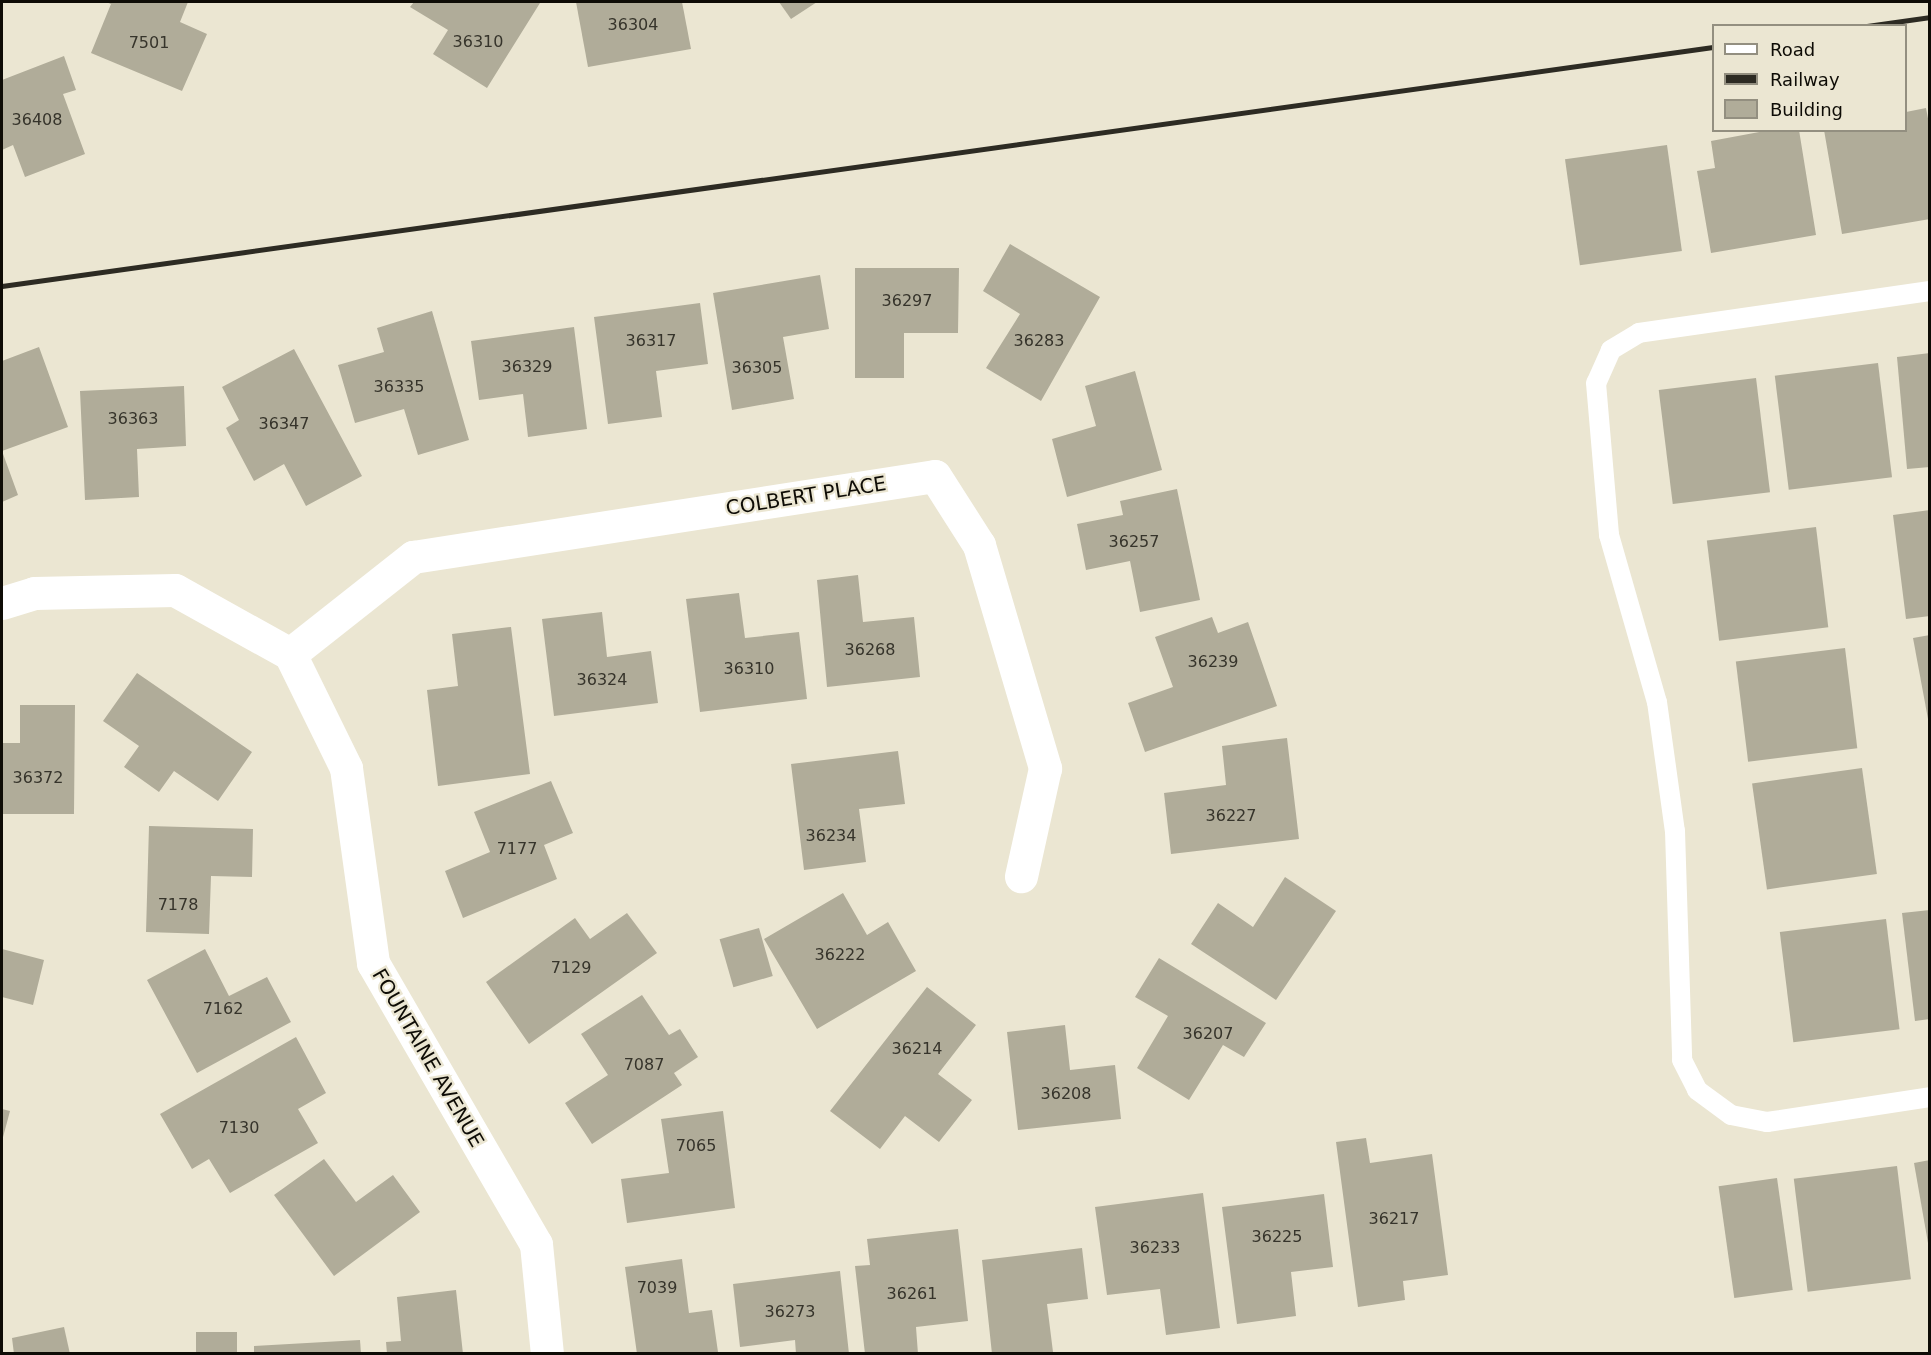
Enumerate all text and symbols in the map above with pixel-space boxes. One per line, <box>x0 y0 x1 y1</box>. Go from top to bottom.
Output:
house number: 36304 <box>608 15 658 35</box>
legend <box>1712 24 1907 132</box>
house number: 36310 <box>453 32 503 52</box>
house number: 7501 <box>129 33 169 53</box>
text: Road <box>1770 39 1815 60</box>
text: Railway <box>1770 69 1840 90</box>
text: Building <box>1770 99 1843 120</box>
house number: 36408 <box>12 110 62 130</box>
house number: 36297 <box>882 291 932 311</box>
house number: 36317 <box>626 331 676 351</box>
house number: 36283 <box>1014 331 1064 351</box>
house number: 36329 <box>502 357 552 377</box>
house number: 36305 <box>732 358 782 378</box>
house number: 36335 <box>374 377 424 397</box>
house number: 36363 <box>108 409 158 429</box>
house number: 36347 <box>259 414 309 434</box>
street label: COLBERT PLACE <box>724 471 888 521</box>
house number: 36257 <box>1109 532 1159 552</box>
house number: 36268 <box>845 640 895 660</box>
house number: 36239 <box>1188 652 1238 672</box>
house number: 36310 <box>724 659 774 679</box>
house number: 36324 <box>577 670 627 690</box>
house number: 36372 <box>13 768 63 788</box>
house number: 36227 <box>1206 806 1256 826</box>
house number: 36234 <box>806 826 856 846</box>
house number: 7177 <box>497 839 537 859</box>
house number: 7178 <box>158 895 198 915</box>
house number: 36222 <box>815 945 865 965</box>
house number: 7129 <box>551 958 591 978</box>
street label: FOUNTAINE AVENUE <box>367 965 489 1151</box>
house number: 7162 <box>203 999 243 1019</box>
house number: 36207 <box>1183 1024 1233 1044</box>
house number: 36214 <box>892 1039 942 1059</box>
house number: 7087 <box>624 1055 664 1075</box>
house number: 36208 <box>1041 1084 1091 1104</box>
house number: 7130 <box>219 1118 259 1138</box>
house number: 7065 <box>676 1136 716 1156</box>
house number: 36217 <box>1369 1209 1419 1229</box>
house number: 36225 <box>1252 1227 1302 1247</box>
house number: 36233 <box>1130 1238 1180 1258</box>
house number: 7039 <box>637 1278 677 1298</box>
house number: 36261 <box>887 1284 937 1304</box>
house number: 36273 <box>765 1302 815 1322</box>

